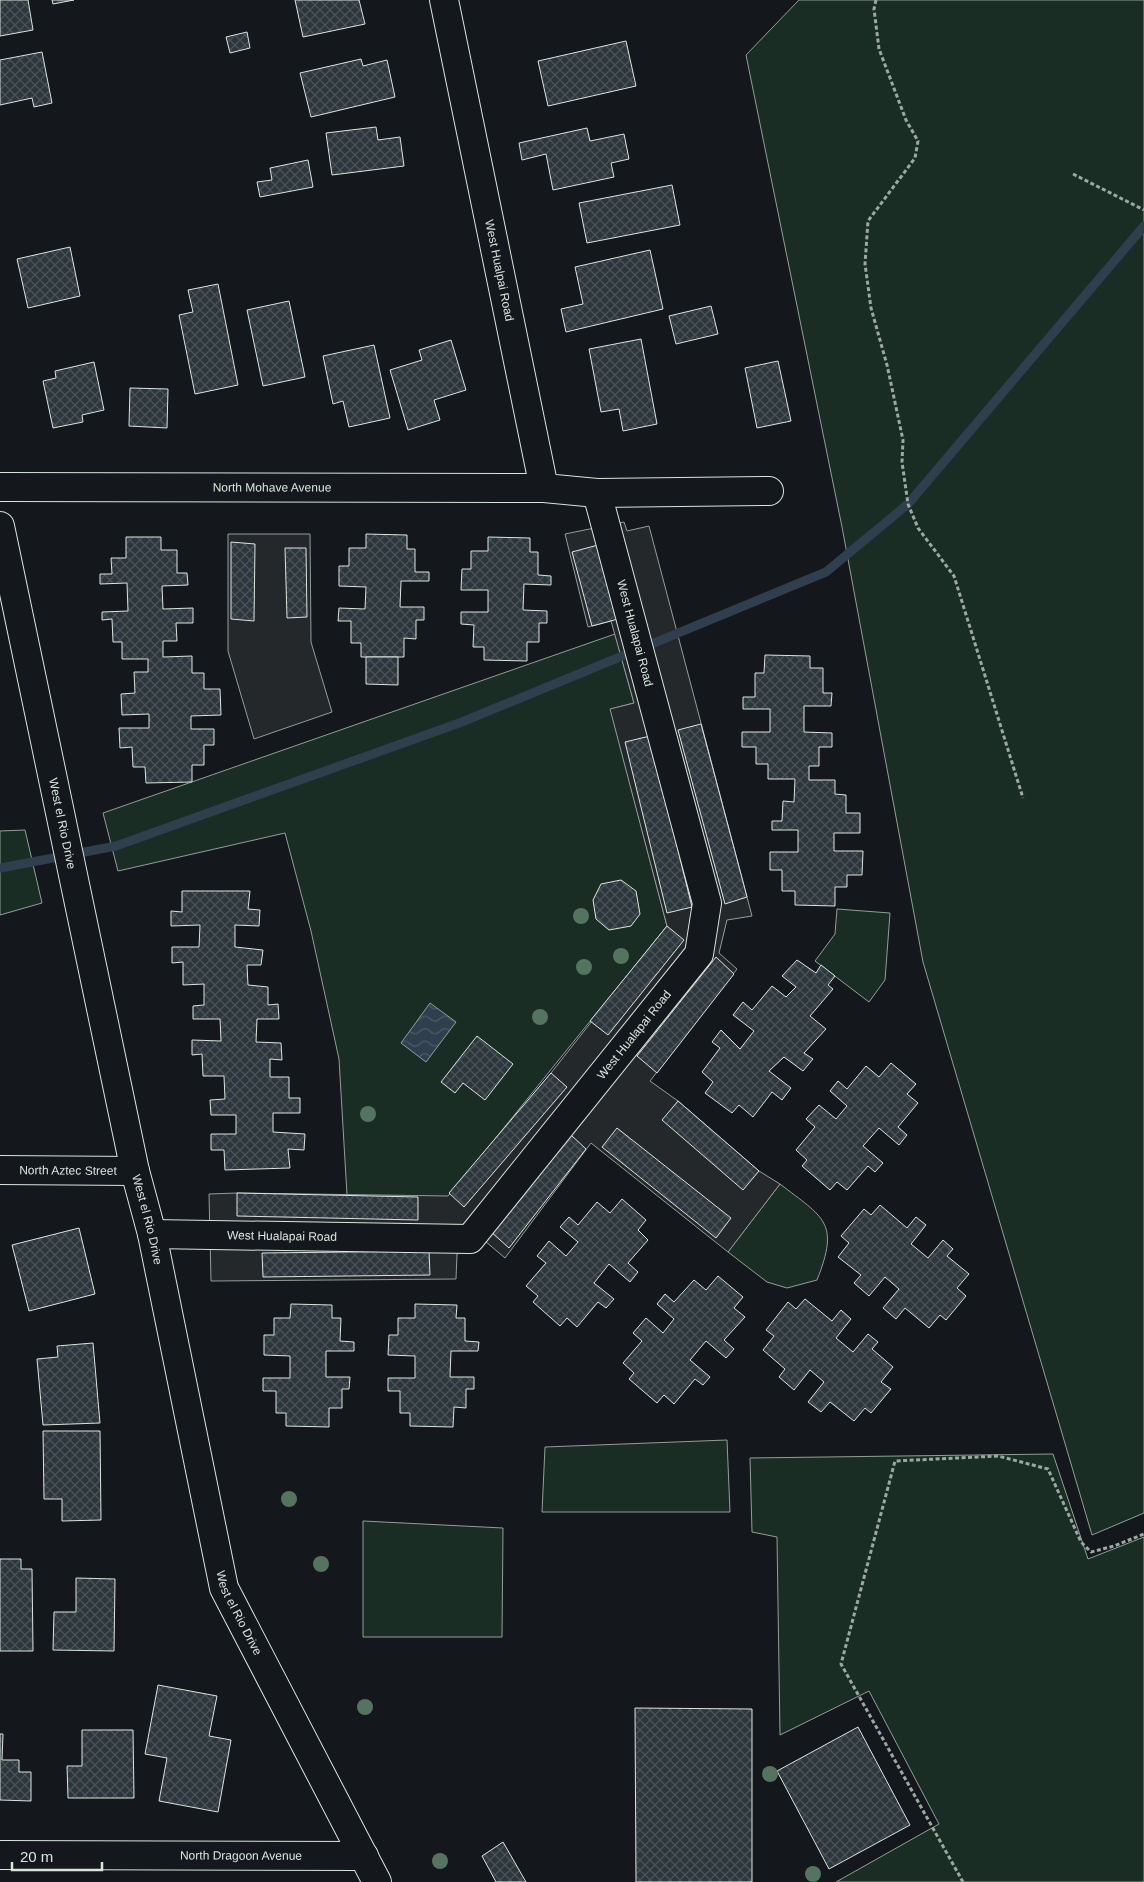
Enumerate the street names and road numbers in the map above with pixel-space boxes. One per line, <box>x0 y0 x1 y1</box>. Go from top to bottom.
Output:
street label: West Hualpai Road <box>482 218 517 322</box>
street label: North Mohave Avenue <box>213 480 332 495</box>
street label: West Hualapai Road <box>614 578 656 688</box>
street label: West el Rio Drive <box>46 777 79 871</box>
street label: West Hualapai Road <box>594 988 674 1082</box>
street label: North Aztec Street <box>19 1163 117 1178</box>
street label: West el Rio Drive <box>129 1173 165 1266</box>
street label: West Hualapai Road <box>227 1228 337 1244</box>
street label: West el Rio Drive <box>214 1569 265 1658</box>
street label: North Dragoon Avenue <box>180 1848 302 1863</box>

